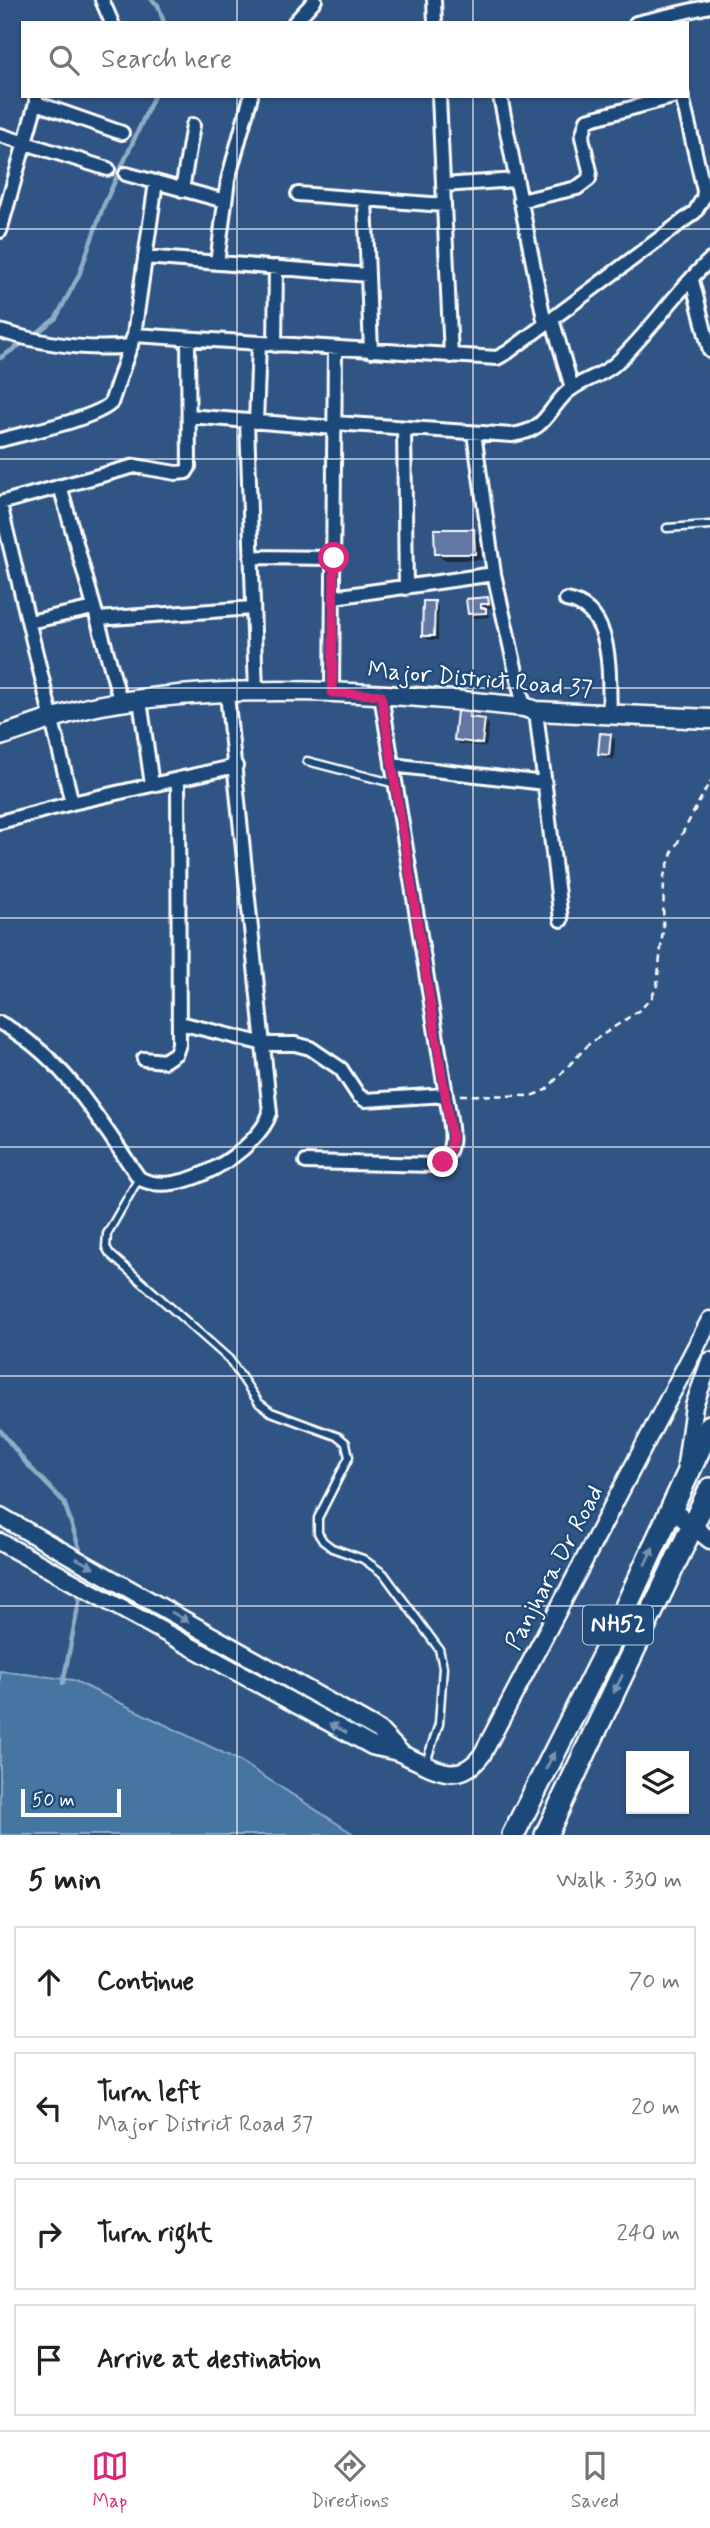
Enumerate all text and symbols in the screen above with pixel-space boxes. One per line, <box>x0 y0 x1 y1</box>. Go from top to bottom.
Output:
search box <box>21 21 689 98</box>
icon: search <box>45 41 83 79</box>
text: Search here <box>101 43 232 77</box>
route start <box>318 542 349 573</box>
street label: Major District Road 37 <box>366 655 594 705</box>
route end <box>427 1146 458 1177</box>
street label: Panjhara Dr Road <box>499 1480 611 1656</box>
one-way arrow <box>644 1546 655 1567</box>
one-way arrow <box>75 1557 95 1569</box>
road number: NH52 <box>583 1606 653 1644</box>
one-way arrow <box>170 1611 189 1623</box>
one-way arrow <box>612 1674 624 1694</box>
one-way arrow <box>329 1722 348 1734</box>
one-way arrow <box>544 1751 555 1771</box>
map controls <box>626 1751 689 1814</box>
button: layers <box>626 1751 689 1814</box>
scale bar <box>21 1786 121 1818</box>
text: 50 m <box>32 1788 75 1813</box>
text: 5 min <box>28 1861 102 1900</box>
text: Walk · 330 m <box>556 1866 682 1896</box>
icon: ahead <box>30 1963 68 2001</box>
text: Continue <box>97 1965 194 1999</box>
text: 70 m <box>628 1967 680 1997</box>
text: Turn left <box>97 2076 201 2110</box>
icon: left <box>30 2089 68 2127</box>
text: 20 m <box>631 2093 680 2123</box>
text: Major District Road 37 <box>97 2110 313 2140</box>
icon: right <box>30 2215 68 2253</box>
text: Turn right <box>97 2217 213 2251</box>
text: 240 m <box>616 2219 680 2249</box>
icon: arrive <box>30 2341 68 2379</box>
text: Arrive at destination <box>97 2343 321 2377</box>
tab: Map <box>91 2447 129 2514</box>
tab: Directions <box>311 2447 389 2514</box>
tab: Saved <box>571 2447 619 2514</box>

